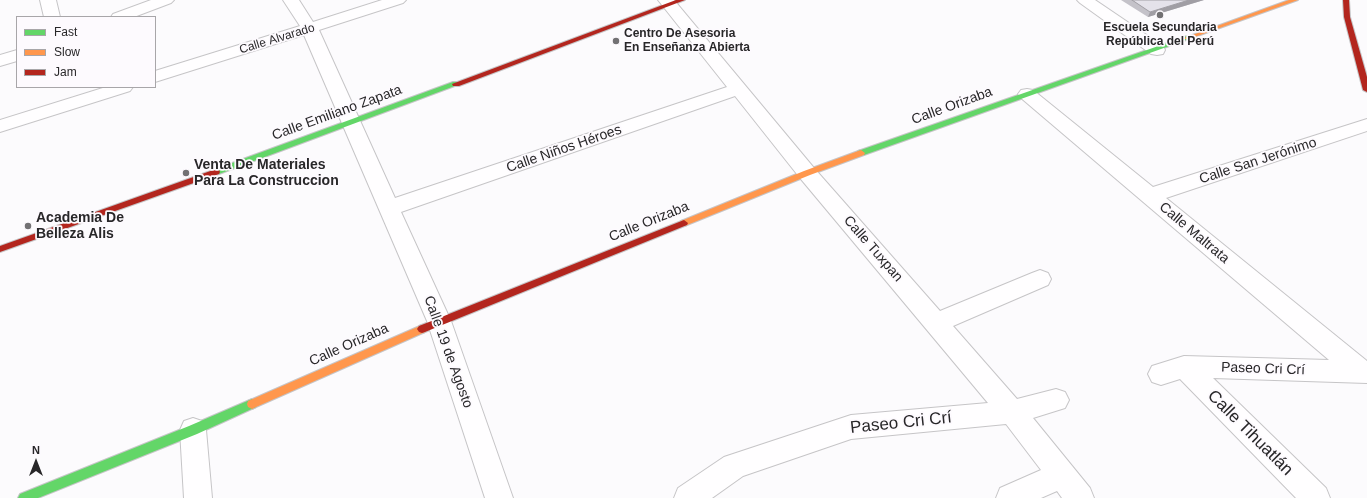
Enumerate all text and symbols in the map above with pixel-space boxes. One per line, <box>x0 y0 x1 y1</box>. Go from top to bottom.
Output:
marker: Escuela Secundaria República del Perú <box>1155 10 1165 20</box>
legend <box>16 16 156 88</box>
street label: Calle Alvarado <box>238 21 316 57</box>
place label: Escuela Secundaria República del Perú <box>1103 21 1217 49</box>
text: Fast <box>54 25 77 39</box>
place label: Centro De Asesoria En Enseñanza Abierta <box>624 27 750 55</box>
marker: Centro De Asesoria En Enseñanza Abierta <box>611 36 621 46</box>
text: Slow <box>54 45 80 59</box>
text: Jam <box>54 65 77 79</box>
street label: Calle Emiliano Zapata <box>270 82 404 144</box>
street label: Calle Orizaba <box>909 84 995 128</box>
street label: Calle Niños Héroes <box>504 121 624 177</box>
street label: Calle San Jerónimo <box>1197 134 1319 188</box>
place label: Venta De Materiales Para La Construccion <box>194 157 339 190</box>
marker: Venta De Materiales Para La Construccion <box>181 168 191 178</box>
street label: Calle Orizaba <box>607 198 691 246</box>
street label: Calle Maltrata <box>1156 199 1232 267</box>
place label: Academia De Belleza Alis <box>36 210 124 242</box>
street label: Calle Tuxpan <box>840 213 906 285</box>
marker: Academia De Belleza Alis <box>23 221 33 231</box>
street label: Calle 19 de Agosto <box>420 294 476 410</box>
street label: Calle Orizaba <box>307 320 391 370</box>
street label: Paseo Cri Crí <box>1221 359 1305 379</box>
street label: Calle Tihuatlán <box>1203 386 1297 480</box>
street label: Paseo Cri Crí <box>849 408 953 438</box>
north arrow <box>16 442 56 482</box>
text: N <box>32 444 40 456</box>

